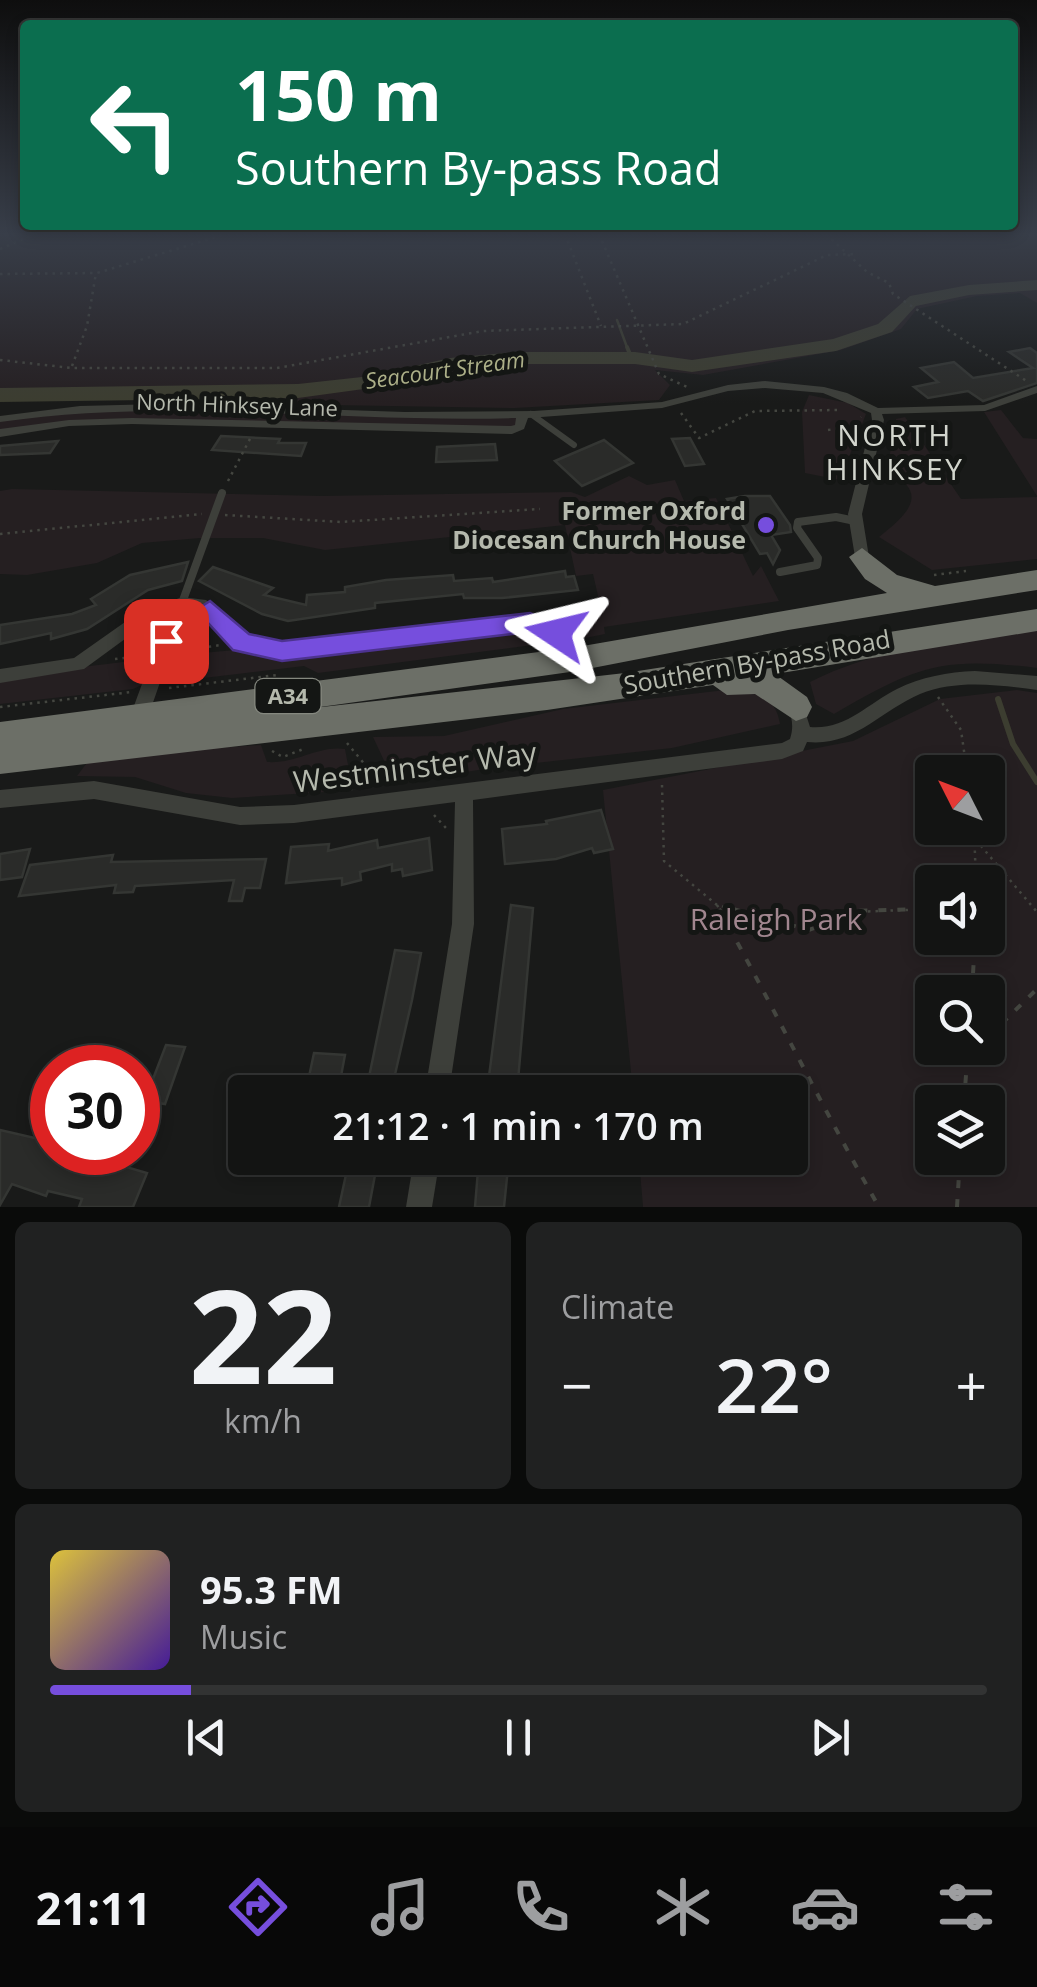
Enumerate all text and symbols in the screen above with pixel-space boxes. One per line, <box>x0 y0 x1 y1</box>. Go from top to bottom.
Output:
text: 150 m <box>235 46 442 142</box>
icon: left <box>70 60 200 190</box>
text: Southern By-pass Road <box>235 137 722 198</box>
water label: Seacourt Stream <box>363 343 527 395</box>
street label: North Hinksey Lane <box>136 385 338 423</box>
district label: NORTH HINKSEY <box>826 414 964 489</box>
place label: Former Oxford Diocesan Church House <box>452 493 746 556</box>
marker: Former Oxford Diocesan Church House <box>755 514 777 536</box>
position arrow <box>504 581 608 685</box>
pin <box>124 599 209 684</box>
icon: arrive <box>139 614 194 669</box>
street label: Southern By-pass Road <box>621 621 893 701</box>
road number: A34 <box>256 679 320 713</box>
street label: Westminster Way <box>291 731 540 802</box>
north arrow <box>915 755 1005 845</box>
map controls <box>915 755 1005 1175</box>
button: sound <box>915 865 1005 955</box>
park label: Raleigh Park <box>690 898 862 939</box>
button: search <box>915 975 1005 1065</box>
speed limit sign: 30 <box>30 1045 160 1175</box>
button: layers <box>915 1085 1005 1175</box>
text: 21:12 · 1 min · 170 m <box>332 1099 704 1151</box>
text: 22 <box>189 1245 337 1422</box>
text: Climate <box>561 1285 674 1328</box>
text: 22° <box>715 1333 833 1435</box>
text: − <box>561 1347 592 1422</box>
text: + <box>956 1347 987 1422</box>
text: km/h <box>224 1399 302 1442</box>
text: 95.3 FM <box>200 1563 343 1615</box>
text: Music <box>200 1615 287 1658</box>
icon: previous <box>179 1710 234 1765</box>
icon: pause <box>491 1710 546 1765</box>
icon: next <box>803 1710 858 1765</box>
icon: directions <box>223 1872 293 1942</box>
icon: music <box>365 1872 435 1942</box>
icon: phone <box>506 1872 576 1942</box>
icon: climate <box>648 1872 718 1942</box>
icon: car <box>790 1872 860 1942</box>
icon: filters <box>931 1872 1001 1942</box>
text: 21:11 <box>36 1877 152 1938</box>

